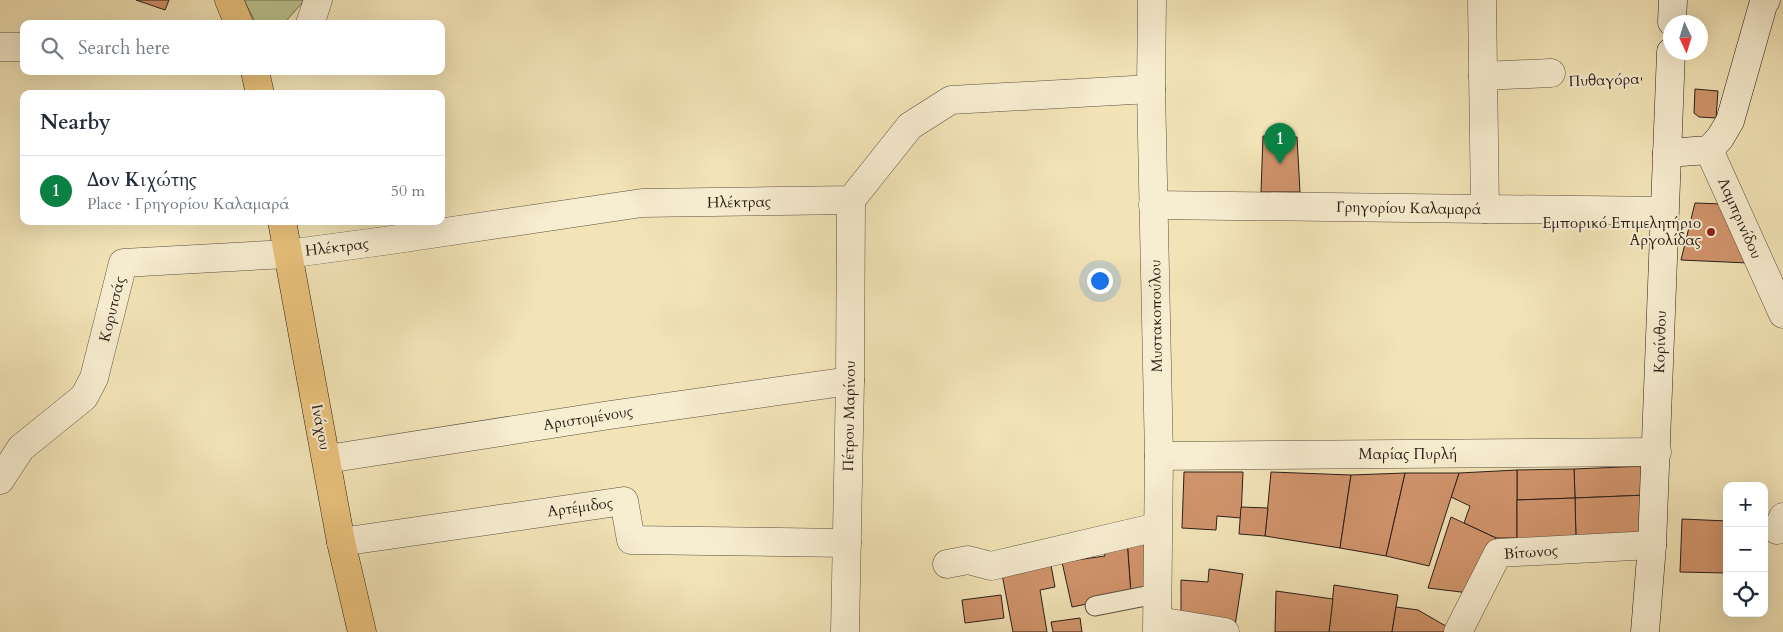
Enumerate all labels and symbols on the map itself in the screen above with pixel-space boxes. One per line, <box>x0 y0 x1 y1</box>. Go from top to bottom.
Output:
north arrow <box>1663 15 1708 60</box>
street label: Πυθαγόρα <box>1568 69 1640 91</box>
pin: 1 <box>1264 123 1296 164</box>
street label: Λαμπρινίδου <box>1713 174 1767 262</box>
street label: Ηλέκτρας <box>707 191 772 213</box>
street label: Γρηγορίου Καλαμαρά <box>1336 197 1482 219</box>
place label: Εμπορικό Επιμελητήριο Αργολίδας <box>1542 213 1702 250</box>
marker: Εμπορικό Επιμελητήριο Αργολίδας <box>1705 226 1717 238</box>
street label: Ηλέκτρας <box>304 233 371 261</box>
street label: Μυστακοπούλου <box>1145 259 1167 373</box>
your location <box>1087 268 1113 294</box>
street label: Κορυτσάς <box>94 274 130 344</box>
street label: Κορίνθου <box>1649 310 1671 374</box>
street label: Πέτρου Μαρίνου <box>838 360 860 471</box>
street label: Αριστομένους <box>542 401 635 435</box>
street label: Ινάχου <box>307 402 335 452</box>
street label: Μαρίας Πυρλή <box>1359 444 1457 464</box>
street label: Αρτέμιδος <box>546 492 615 522</box>
street label: Βίτωνος <box>1503 540 1559 564</box>

